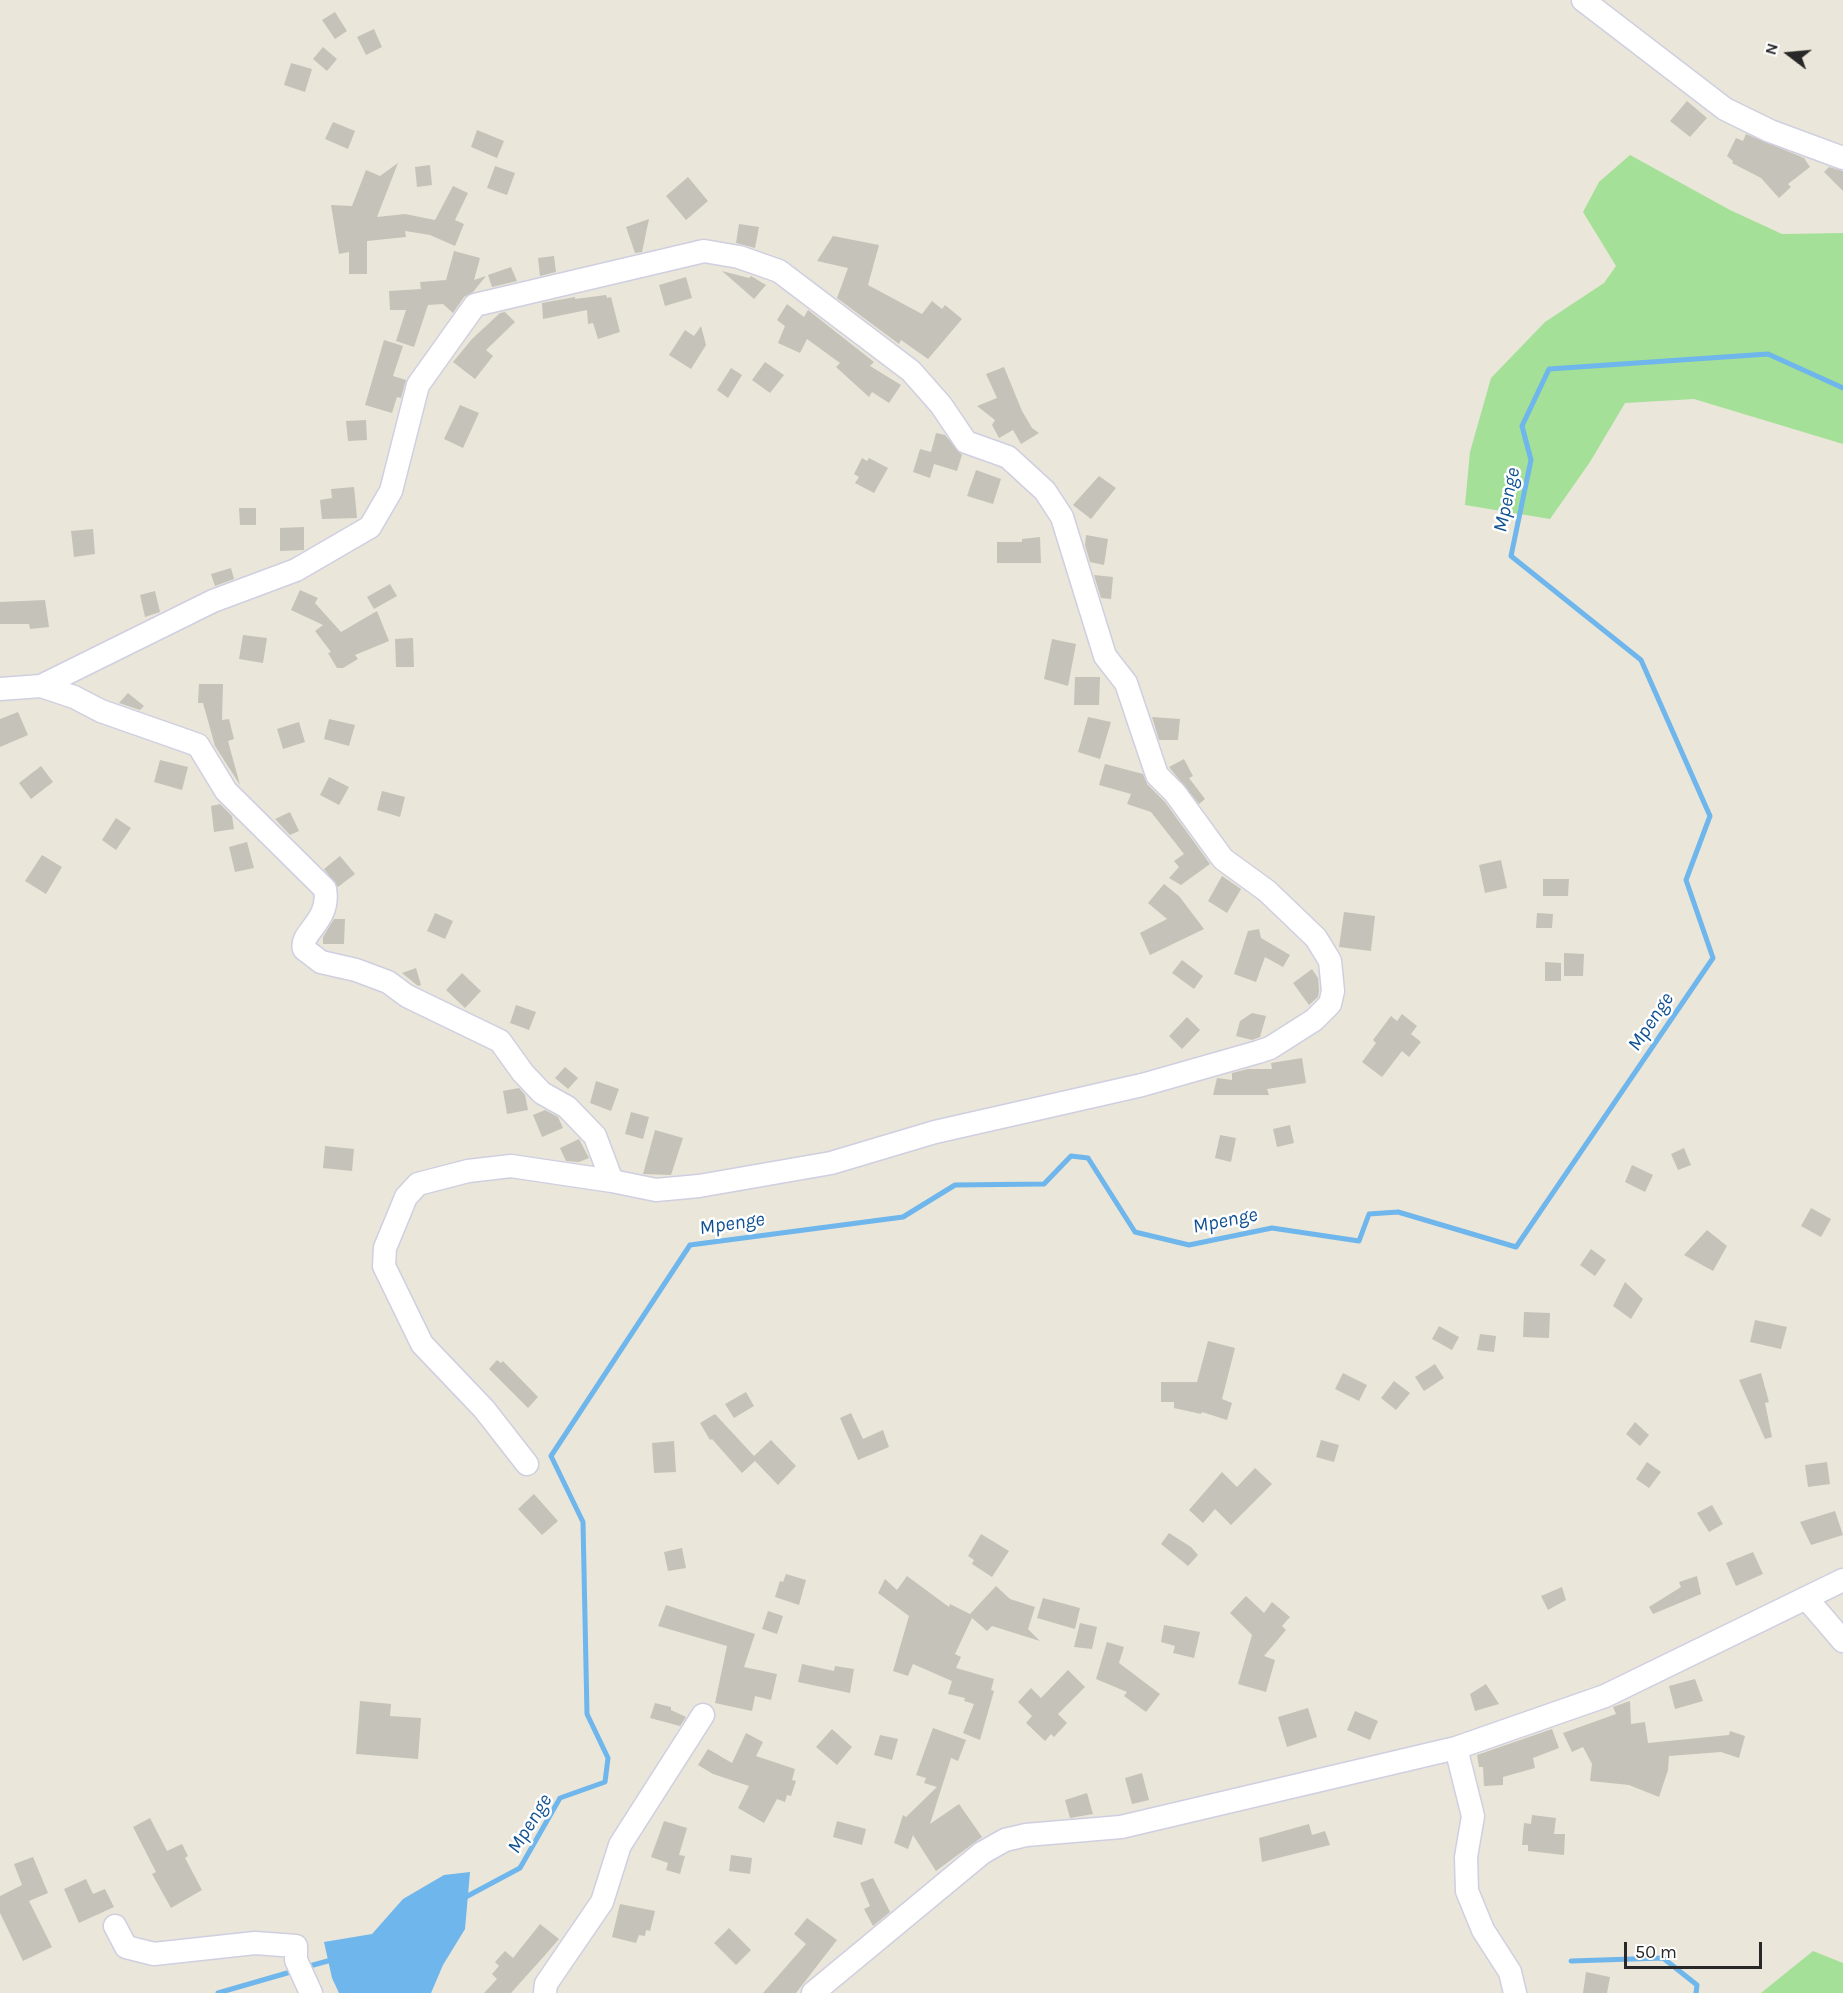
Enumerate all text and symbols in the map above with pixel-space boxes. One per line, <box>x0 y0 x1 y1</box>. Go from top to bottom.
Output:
north arrow <box>1759 24 1819 84</box>
text: N <box>1760 41 1782 57</box>
water label: Mpenge <box>1488 465 1526 535</box>
water label: Mpenge <box>1623 988 1679 1056</box>
water label: Mpenge <box>1191 1203 1259 1239</box>
water label: Mpenge <box>698 1208 766 1240</box>
water label: Mpenge <box>502 1790 558 1858</box>
scale bar <box>1627 1930 1765 1968</box>
text: 50 m <box>1635 1941 1677 1963</box>

